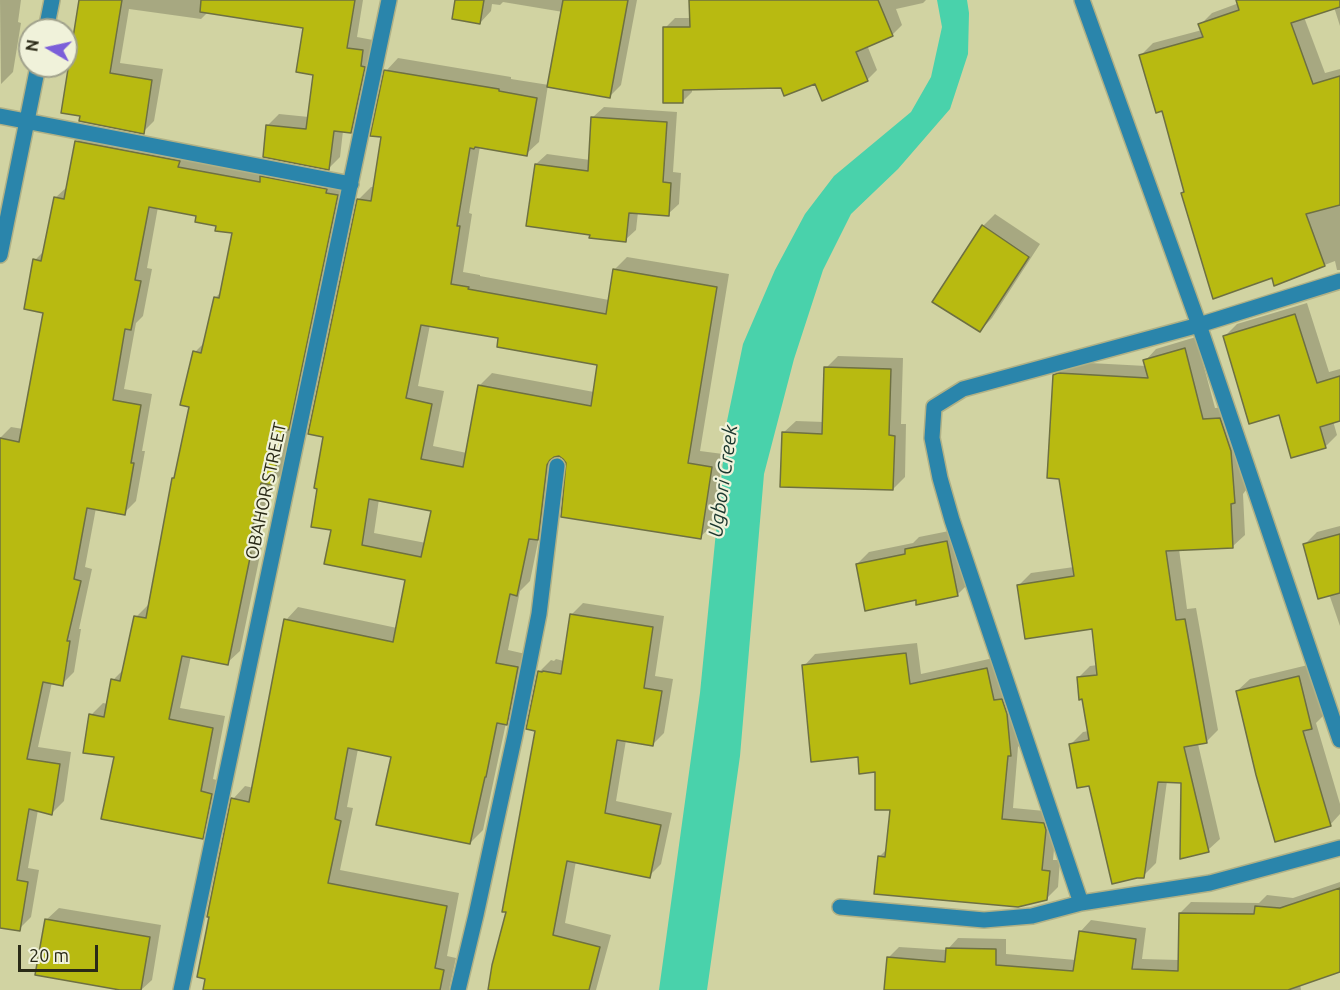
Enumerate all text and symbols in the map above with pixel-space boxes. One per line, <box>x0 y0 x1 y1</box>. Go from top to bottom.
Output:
north arrow <box>18 18 78 78</box>
text: N <box>22 38 42 53</box>
street label: OBAHOR STREET <box>241 420 291 562</box>
water label: Ugbori Creek <box>703 423 743 539</box>
scale bar <box>21 933 100 971</box>
text: 20 m <box>29 945 69 965</box>

